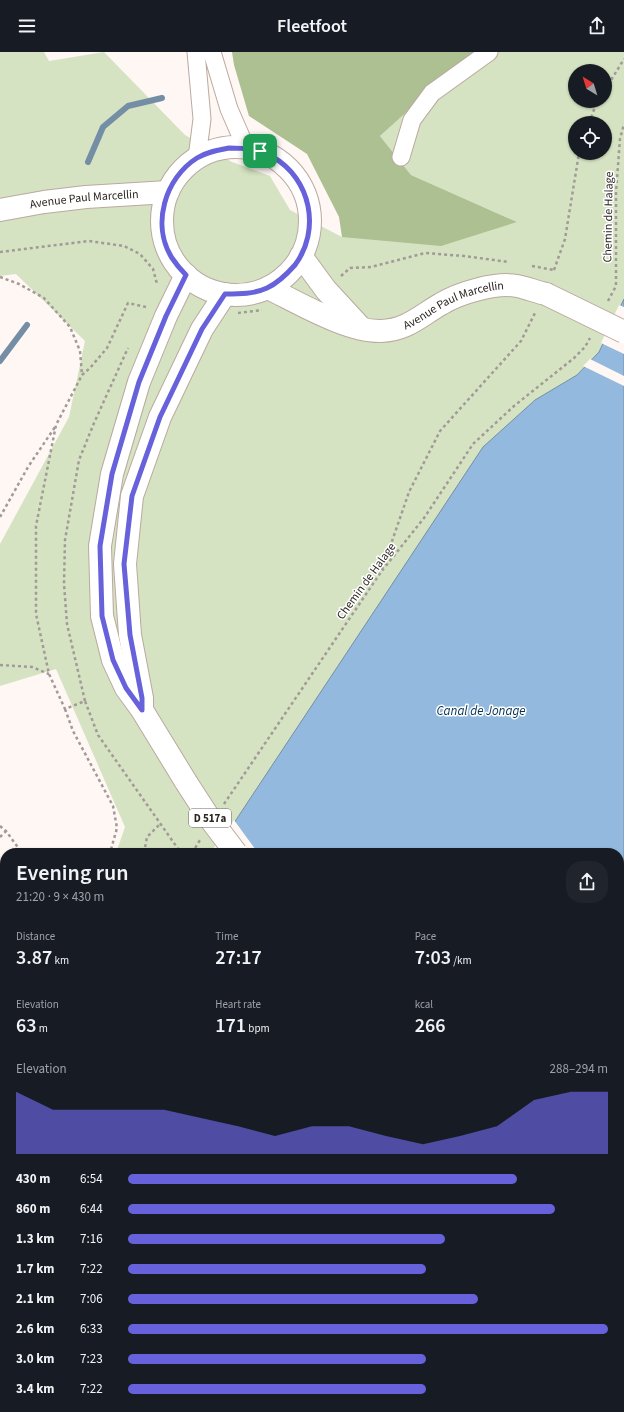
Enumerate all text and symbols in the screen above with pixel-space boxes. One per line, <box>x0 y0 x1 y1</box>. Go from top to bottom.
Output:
text: Fleetfoot <box>277 14 347 39</box>
icon: menu <box>16 15 38 37</box>
icon: share <box>586 15 608 37</box>
north arrow <box>568 64 612 108</box>
map controls <box>568 64 612 160</box>
button: locate <box>568 116 612 160</box>
pin <box>243 134 277 168</box>
icon: arrive <box>249 140 271 162</box>
street label: Chemin de Halage <box>599 171 618 263</box>
street label: Avenue Paul Marcellin <box>28 186 139 213</box>
street label: Avenue Paul Marcellin <box>400 277 505 334</box>
street label: Chemin de Halage <box>333 539 400 623</box>
water label: Canal de Jonage <box>436 702 526 720</box>
road number: D 517a <box>189 809 231 827</box>
text: Evening run <box>16 857 129 889</box>
button: share <box>566 861 608 903</box>
text: 21:20 · 9 × 430 m <box>16 888 104 906</box>
text: Distance <box>16 929 55 944</box>
text: Time <box>215 929 239 944</box>
text: Pace <box>415 929 436 944</box>
text: 3.87 <box>16 944 52 972</box>
text: 27:17 <box>215 944 262 972</box>
text: 7:03 <box>415 944 451 972</box>
text: km <box>52 953 69 968</box>
text: /km <box>451 953 472 968</box>
text: Elevation <box>16 997 59 1012</box>
text: Heart rate <box>215 997 261 1012</box>
text: kcal <box>415 997 433 1012</box>
text: 63 <box>16 1012 37 1040</box>
text: 171 <box>215 1012 246 1040</box>
text: 266 <box>415 1012 445 1040</box>
text: m <box>37 1021 48 1036</box>
text: bpm <box>246 1021 270 1036</box>
text: Elevation <box>16 1060 67 1078</box>
text: 288–294 m <box>550 1060 608 1078</box>
text: 430 m <box>16 1170 50 1188</box>
text: 6:54 <box>80 1170 103 1188</box>
text: 860 m <box>16 1200 50 1218</box>
text: 6:44 <box>80 1200 103 1218</box>
text: 1.3 km <box>16 1230 55 1248</box>
text: 7:16 <box>80 1230 103 1248</box>
text: 1.7 km <box>16 1260 55 1278</box>
text: 7:22 <box>80 1260 103 1278</box>
text: 2.1 km <box>16 1290 55 1308</box>
text: 7:06 <box>80 1290 103 1308</box>
text: 2.6 km <box>16 1320 55 1338</box>
text: 6:33 <box>80 1320 103 1338</box>
text: 3.0 km <box>16 1350 55 1368</box>
text: 7:23 <box>80 1350 103 1368</box>
text: 3.4 km <box>16 1380 55 1398</box>
text: 7:22 <box>80 1380 103 1398</box>

